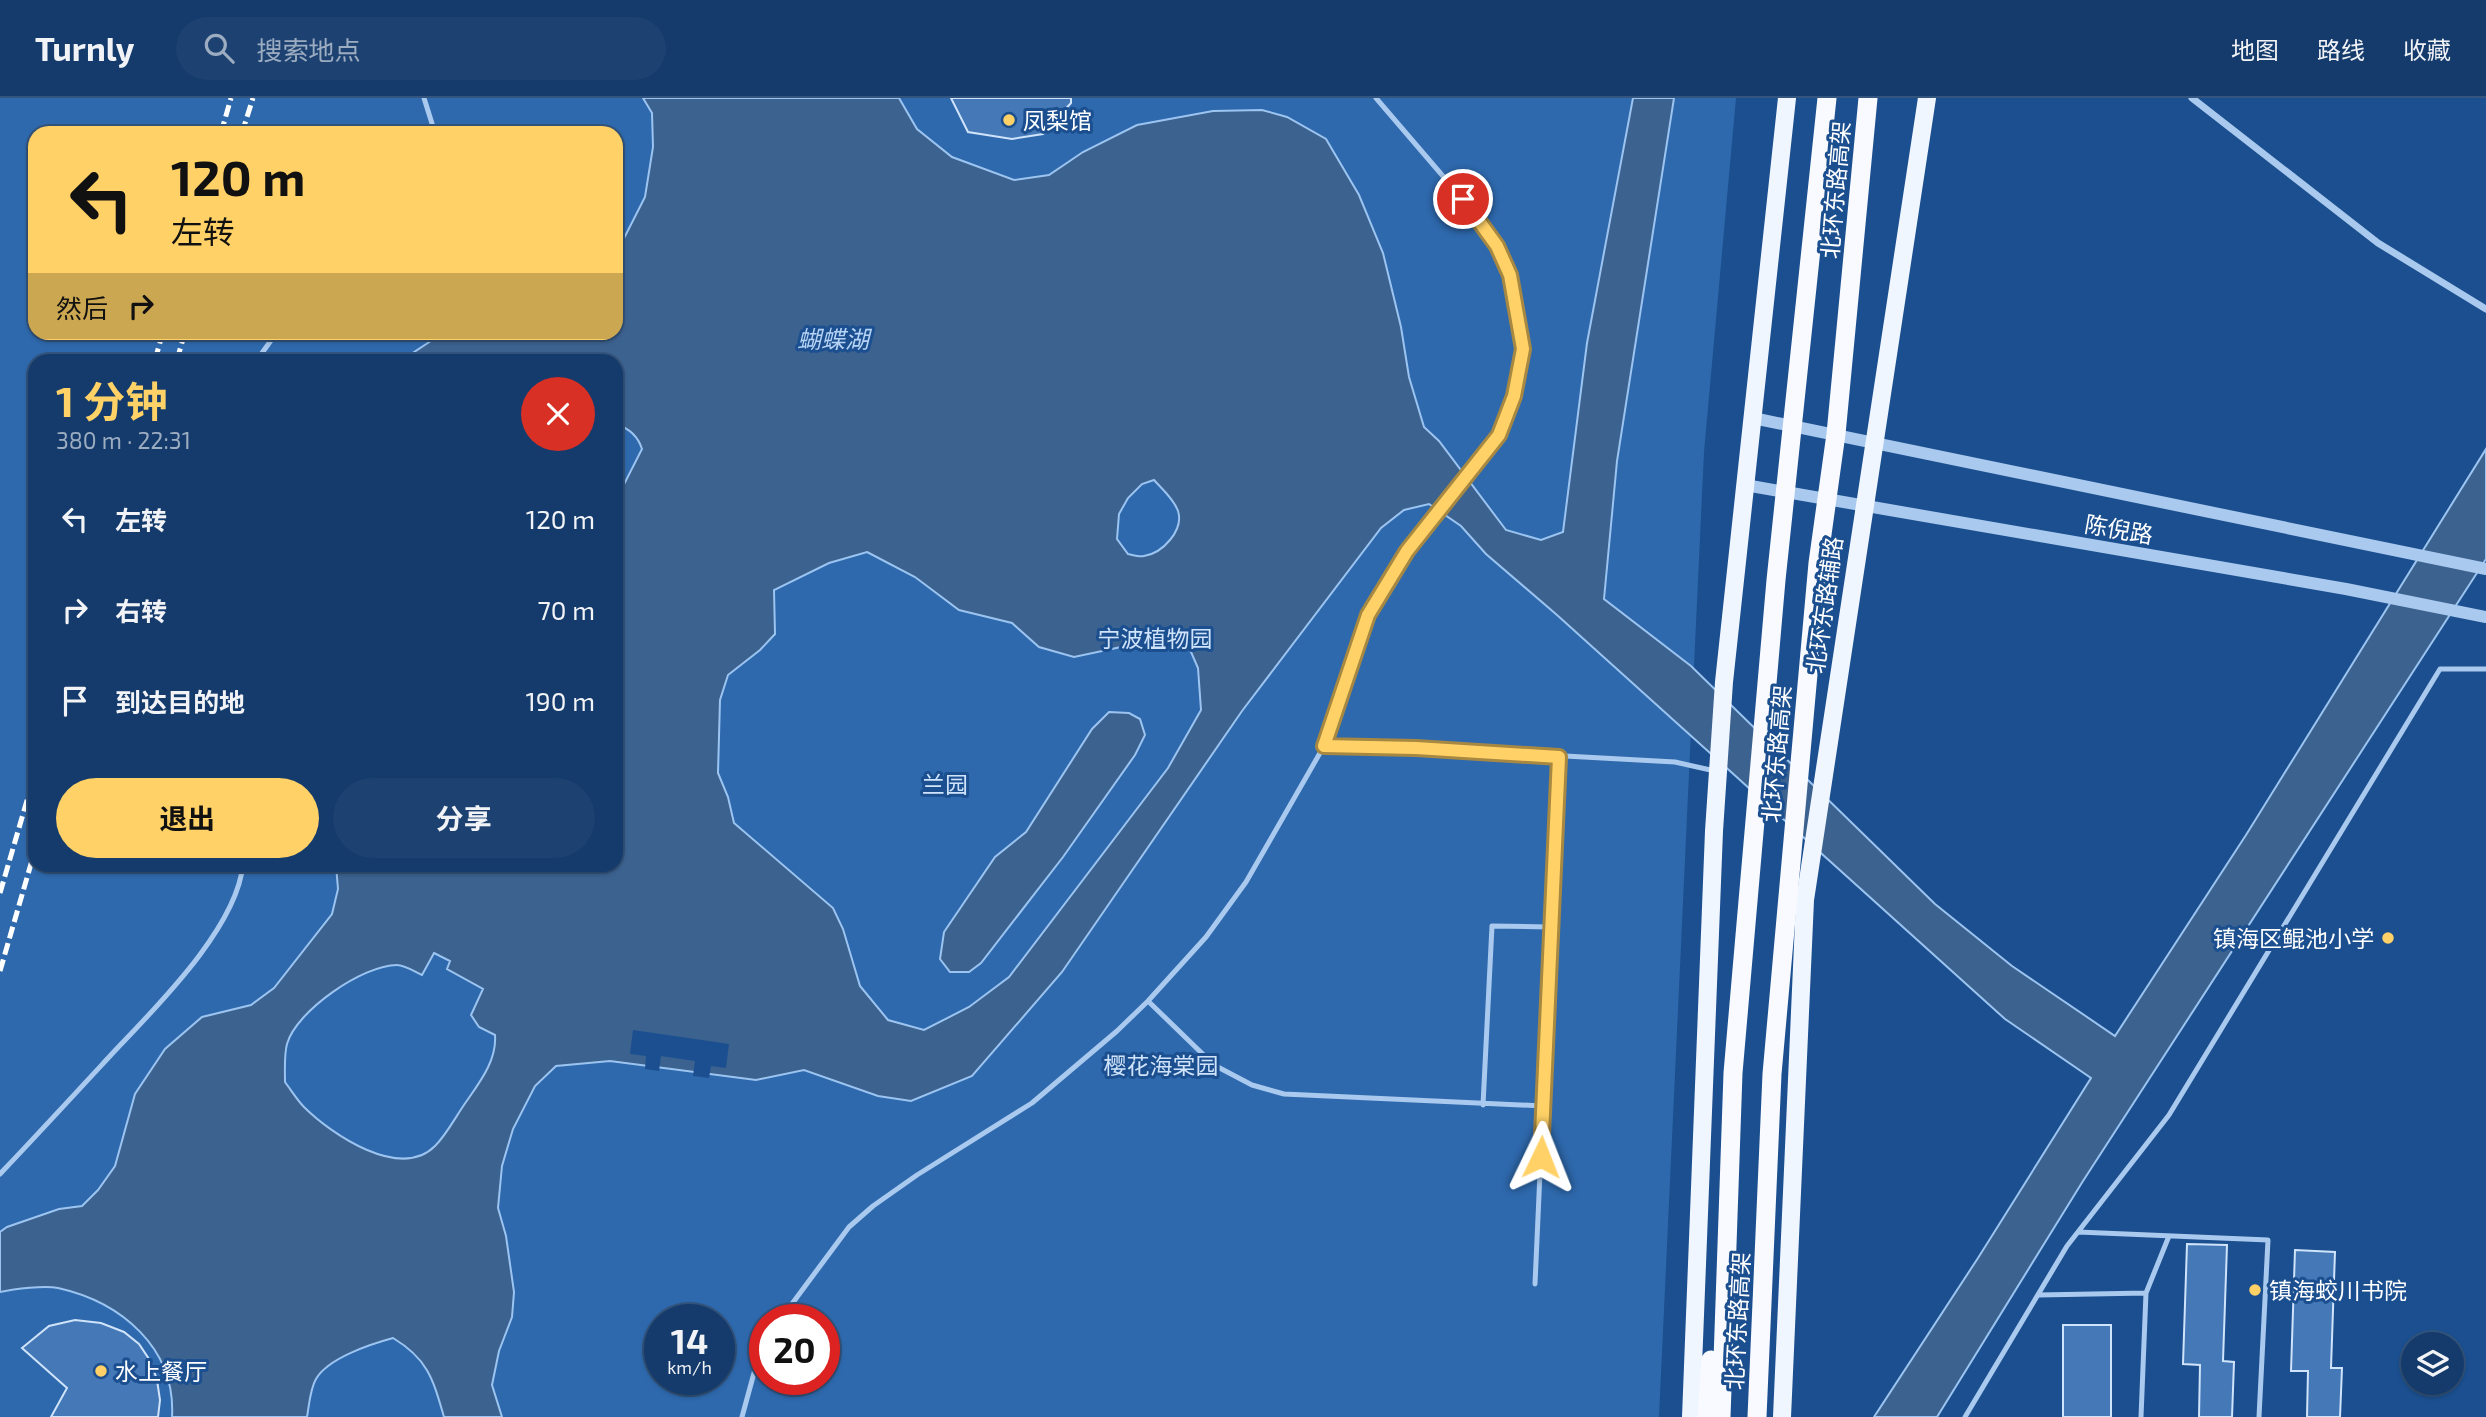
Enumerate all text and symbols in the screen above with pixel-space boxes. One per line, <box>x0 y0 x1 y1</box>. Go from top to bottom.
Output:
search box <box>176 17 666 80</box>
text: Turnly <box>35 28 134 68</box>
icon: search <box>200 29 238 67</box>
text: 搜索地点 <box>256 34 360 65</box>
text: 地图 <box>2231 35 2279 64</box>
text: 路线 <box>2317 35 2365 64</box>
text: 收藏 <box>2403 35 2451 64</box>
place label: 凤梨馆 <box>1023 106 1092 134</box>
marker: 凤梨馆 <box>1001 112 1017 128</box>
street label: 北环东路高架 <box>1815 120 1855 260</box>
text: 120 m <box>171 147 305 206</box>
icon: left <box>56 154 147 245</box>
pin <box>1433 169 1493 229</box>
icon: arrive <box>1444 180 1482 218</box>
text: 左转 <box>171 212 235 250</box>
icon: right <box>122 287 160 325</box>
text: 然后 <box>56 292 108 323</box>
water label: 蝴蝶湖 <box>797 324 873 353</box>
text: 1 分钟 <box>56 375 167 425</box>
button: close <box>521 377 595 451</box>
text: 380 m · 22:31 <box>56 426 191 454</box>
icon: left <box>56 500 94 538</box>
text: 120 m <box>526 503 595 534</box>
text: 左转 <box>115 504 167 535</box>
street label: 陈倪路 <box>2083 509 2155 549</box>
street label: 北环东路辅路 <box>1801 535 1847 675</box>
icon: right <box>56 591 94 629</box>
text: 70 m <box>537 594 595 625</box>
text: 右转 <box>115 595 167 626</box>
park label: 宁波植物园 <box>1098 624 1213 652</box>
icon: arrive <box>56 682 94 720</box>
street label: 北环东路高架 <box>1756 684 1796 824</box>
text: 190 m <box>526 685 595 716</box>
text: 到达目的地 <box>115 686 245 717</box>
park label: 兰园 <box>922 770 968 798</box>
button: 退出 <box>56 778 319 858</box>
button: 分享 <box>333 778 595 858</box>
place label: 镇海区鲲池小学 <box>2213 924 2374 952</box>
marker: 镇海区鲲池小学 <box>2380 930 2396 946</box>
park label: 樱花海棠园 <box>1104 1051 1219 1079</box>
position arrow <box>1504 1120 1578 1194</box>
street label: 北环东路高架 <box>1719 1251 1755 1391</box>
place label: 镇海蛟川书院 <box>2269 1276 2407 1304</box>
marker: 镇海蛟川书院 <box>2247 1282 2263 1298</box>
speed limit sign: 20 <box>749 1304 840 1395</box>
text: 14 <box>671 1319 708 1361</box>
map controls <box>2401 1332 2464 1395</box>
button: layers <box>2401 1332 2464 1395</box>
text: km/h <box>667 1356 712 1378</box>
place label: 水上餐厅 <box>115 1357 207 1385</box>
marker: 水上餐厅 <box>93 1363 109 1379</box>

